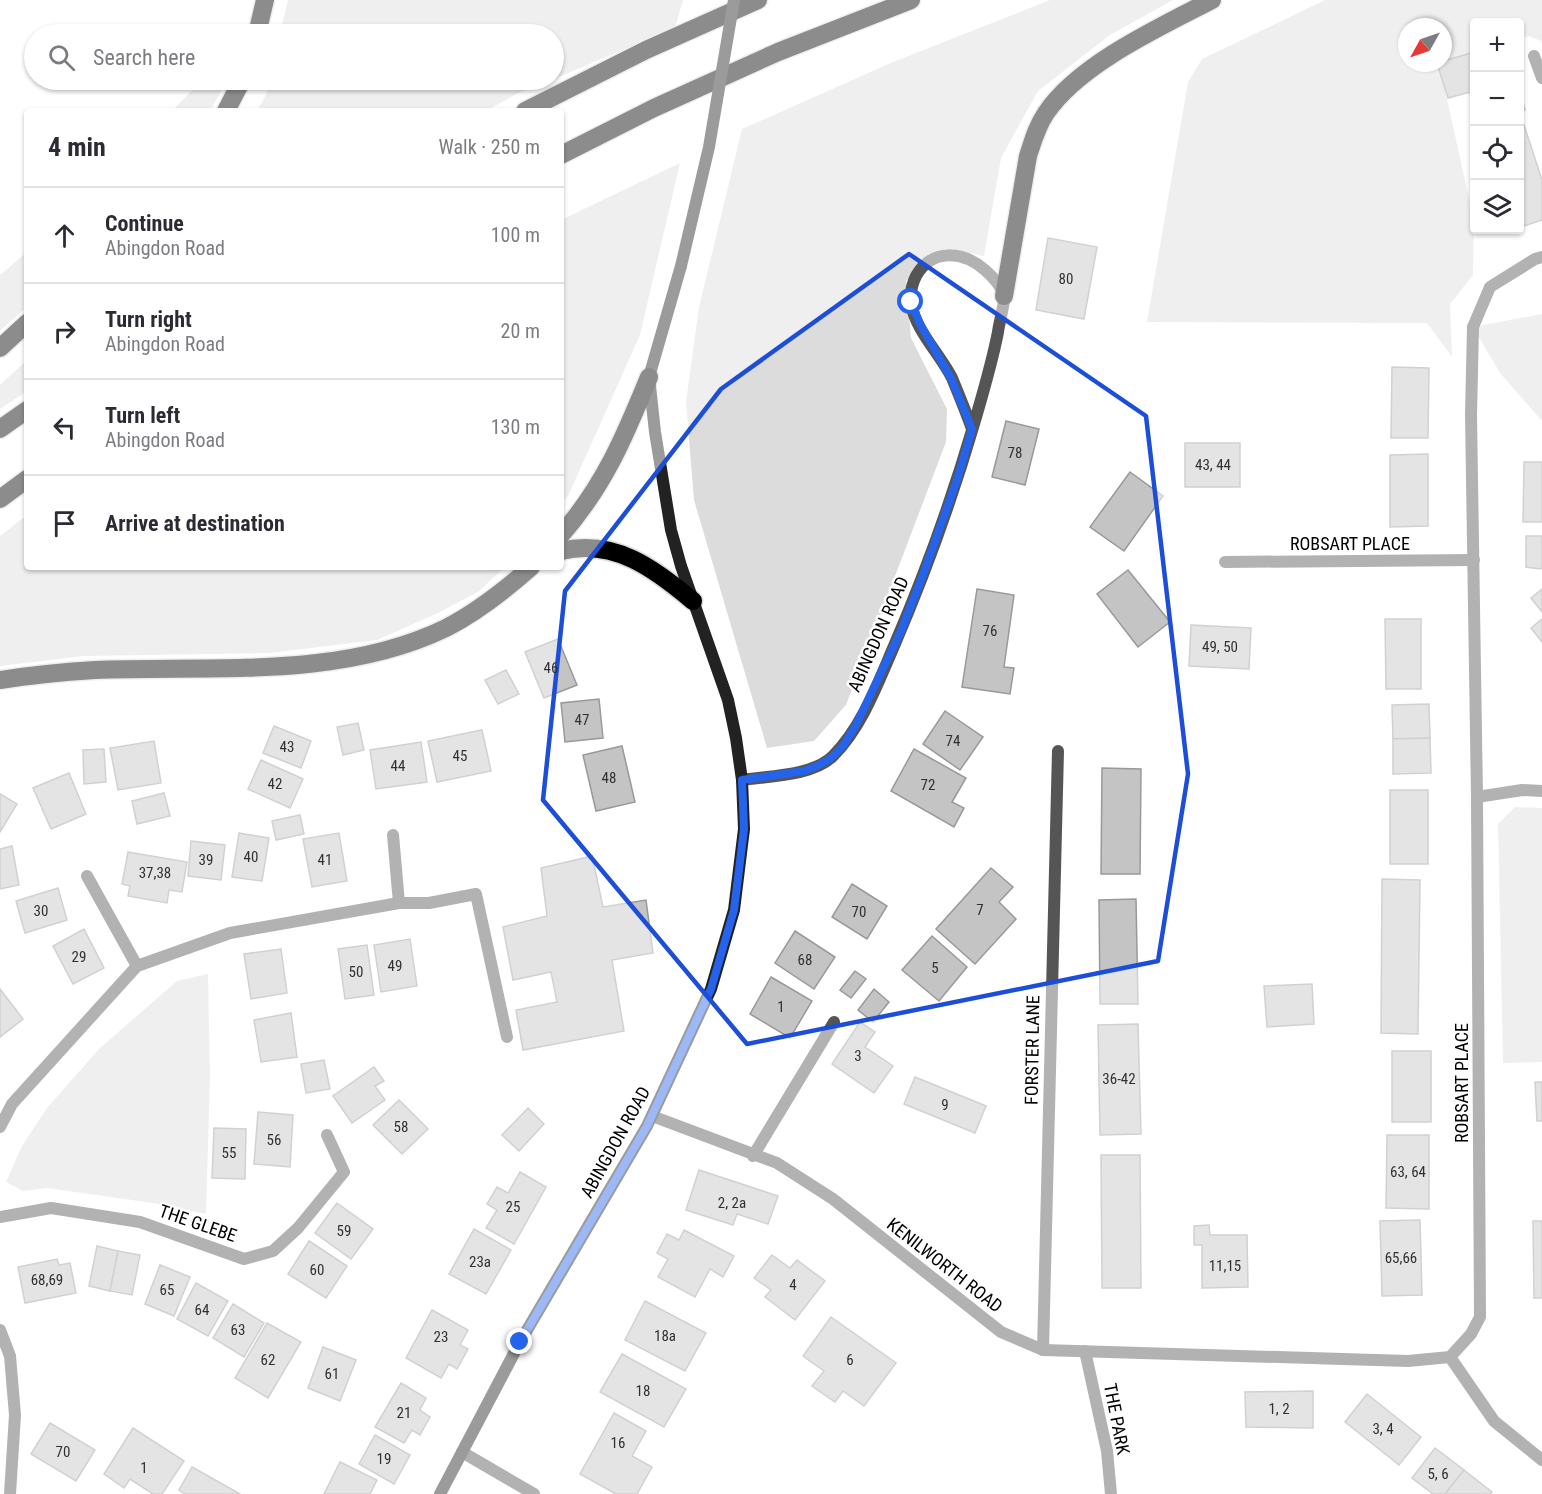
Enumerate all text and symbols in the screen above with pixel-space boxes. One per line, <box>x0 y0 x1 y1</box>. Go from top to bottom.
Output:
north arrow <box>1398 18 1452 72</box>
map controls <box>1470 18 1524 234</box>
button: + <box>1470 18 1524 72</box>
search box <box>24 24 564 90</box>
icon: search <box>45 41 78 74</box>
text: Search here <box>93 45 195 70</box>
button: − <box>1470 72 1524 126</box>
button: locate <box>1470 126 1524 180</box>
text: 4 min <box>48 132 106 162</box>
text: Walk · 250 m <box>439 135 540 159</box>
button: layers <box>1470 180 1524 234</box>
text: Continue <box>105 211 184 236</box>
icon: ahead <box>48 219 81 252</box>
text: 100 m <box>491 223 540 247</box>
text: Abingdon Road <box>105 236 225 260</box>
house number: 80 <box>1059 270 1073 288</box>
route start <box>897 288 923 314</box>
text: Turn right <box>105 307 192 332</box>
icon: right <box>48 315 81 348</box>
text: 20 m <box>501 319 540 343</box>
text: Abingdon Road <box>105 332 225 356</box>
text: Turn left <box>105 403 180 428</box>
icon: left <box>48 411 81 444</box>
text: 130 m <box>491 415 540 439</box>
text: Abingdon Road <box>105 428 225 452</box>
house number: 78 <box>1008 444 1022 462</box>
house number: 43, 44 <box>1195 456 1231 474</box>
icon: arrive <box>48 507 81 540</box>
text: Arrive at destination <box>105 511 285 536</box>
street label: ROBSART PLACE <box>1290 533 1410 554</box>
street label: ABINGDON ROAD <box>843 573 913 695</box>
house number: 76 <box>983 622 997 640</box>
house number: 49, 50 <box>1202 638 1238 656</box>
house number: 46 <box>544 659 558 677</box>
house number: 47 <box>575 711 589 729</box>
house number: 74 <box>946 732 960 750</box>
house number: 43 <box>280 738 294 756</box>
house number: 45 <box>453 747 467 765</box>
house number: 44 <box>391 757 405 775</box>
house number: 48 <box>602 769 616 787</box>
house number: 42 <box>268 775 282 793</box>
house number: 72 <box>921 776 935 794</box>
house number: 40 <box>244 848 258 866</box>
house number: 39 <box>199 851 213 869</box>
house number: 41 <box>318 851 332 869</box>
house number: 37,38 <box>139 864 171 882</box>
house number: 7 <box>976 901 984 919</box>
house number: 30 <box>34 902 48 920</box>
house number: 70 <box>852 903 866 921</box>
house number: 29 <box>72 948 86 966</box>
house number: 68 <box>798 951 812 969</box>
house number: 49 <box>388 957 402 975</box>
house number: 5 <box>931 959 939 977</box>
house number: 50 <box>349 963 363 981</box>
street label: FORSTER LANE <box>1021 995 1043 1105</box>
house number: 1 <box>777 998 785 1016</box>
street label: ROBSART PLACE <box>1451 1023 1472 1143</box>
house number: 3 <box>854 1047 862 1065</box>
house number: 36-42 <box>1102 1070 1136 1088</box>
street label: ABINGDON ROAD <box>576 1083 654 1201</box>
house number: 9 <box>941 1096 949 1114</box>
house number: 58 <box>394 1118 408 1136</box>
house number: 56 <box>267 1131 281 1149</box>
house number: 55 <box>222 1144 236 1162</box>
house number: 63, 64 <box>1390 1163 1426 1181</box>
house number: 2, 2a <box>718 1194 746 1212</box>
house number: 25 <box>506 1198 520 1216</box>
street label: THE GLEBE <box>157 1200 240 1246</box>
street label: KENILWORTH ROAD <box>883 1213 1007 1317</box>
house number: 59 <box>337 1222 351 1240</box>
house number: 65,66 <box>1385 1249 1417 1267</box>
house number: 23a <box>469 1253 491 1271</box>
house number: 11,15 <box>1209 1257 1241 1275</box>
house number: 60 <box>310 1261 324 1279</box>
house number: 68,69 <box>31 1271 63 1289</box>
house number: 4 <box>789 1276 797 1294</box>
house number: 65 <box>160 1281 174 1299</box>
house number: 64 <box>195 1301 209 1319</box>
house number: 63 <box>231 1321 245 1339</box>
house number: 18a <box>654 1327 676 1345</box>
house number: 23 <box>434 1328 448 1346</box>
route end <box>506 1328 532 1354</box>
house number: 62 <box>261 1351 275 1369</box>
house number: 6 <box>846 1351 854 1369</box>
house number: 61 <box>325 1365 339 1383</box>
house number: 18 <box>636 1382 650 1400</box>
street label: THE PARK <box>1100 1382 1134 1457</box>
house number: 1, 2 <box>1268 1400 1290 1418</box>
house number: 21 <box>397 1404 411 1422</box>
house number: 3, 4 <box>1372 1420 1394 1438</box>
house number: 16 <box>611 1434 625 1452</box>
house number: 70 <box>56 1443 70 1461</box>
house number: 19 <box>377 1450 391 1468</box>
house number: 1 <box>140 1459 148 1477</box>
house number: 5, 6 <box>1427 1465 1449 1483</box>

